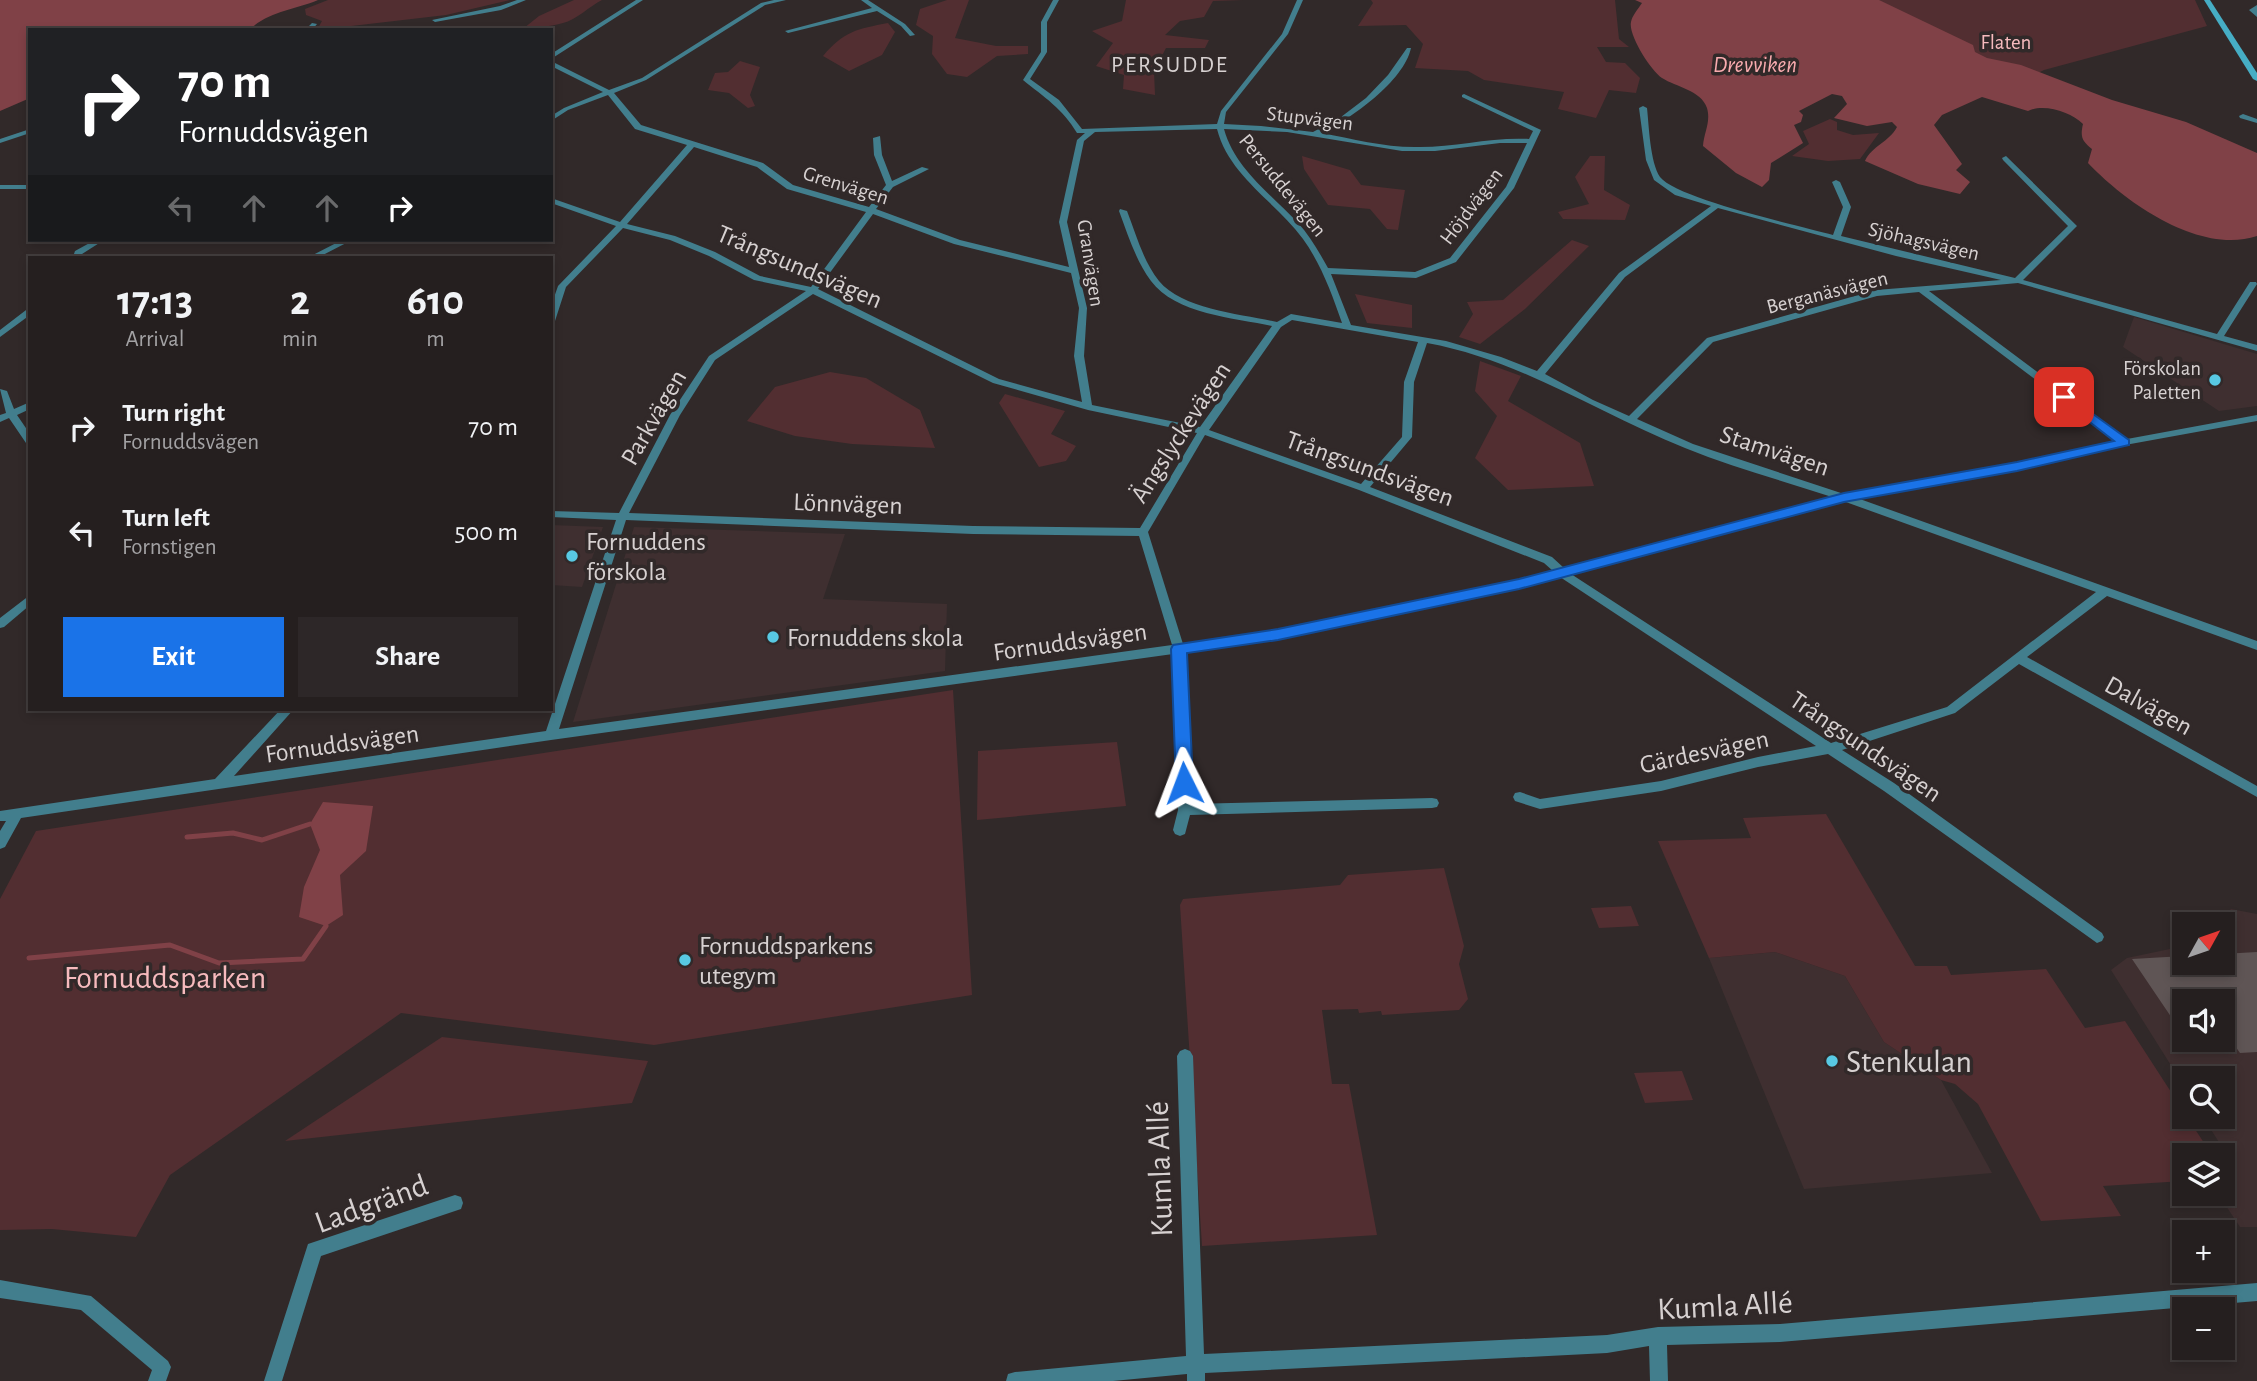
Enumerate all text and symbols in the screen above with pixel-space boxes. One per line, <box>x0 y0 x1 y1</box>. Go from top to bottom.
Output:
park label: Flaten <box>1981 32 2031 53</box>
district label: PERSUDDE <box>1111 54 1229 77</box>
water label: Drevviken <box>1713 54 1797 77</box>
icon: right <box>63 56 154 147</box>
text: 70 m <box>178 58 272 107</box>
street label: Stupvägen <box>1266 103 1354 134</box>
text: Fornuddsvägen <box>178 116 369 148</box>
street label: Persuddevägen <box>1235 130 1330 241</box>
street label: Grenvägen <box>801 163 891 208</box>
street label: Höjdvägen <box>1436 164 1507 248</box>
icon: left <box>162 189 200 227</box>
icon: ahead <box>235 189 273 227</box>
icon: ahead <box>308 189 346 227</box>
icon: right <box>381 189 419 227</box>
street label: Granvägen <box>1073 218 1108 308</box>
street label: Sjöhagsvägen <box>1866 219 1981 264</box>
street label: Trångsundsvägen <box>713 220 886 313</box>
street label: Berganäsvägen <box>1764 267 1890 318</box>
text: 17:13 <box>117 280 193 322</box>
text: 2 <box>290 280 310 322</box>
text: 610 <box>407 280 464 322</box>
text: Arrival <box>125 328 185 351</box>
text: min <box>282 328 318 351</box>
text: m <box>426 328 445 351</box>
street label: Ängslyckevägen <box>1125 357 1236 507</box>
place label: Förskolan Paletten <box>2123 358 2201 403</box>
street label: Parkvägen <box>616 365 692 470</box>
pin <box>2034 367 2094 427</box>
marker: Förskolan Paletten <box>2207 372 2223 388</box>
icon: arrive <box>2045 378 2083 416</box>
text: Turn right <box>122 400 225 426</box>
icon: right <box>63 409 101 447</box>
text: 70 m <box>468 414 518 440</box>
street label: Stamvägen <box>1717 421 1833 481</box>
street label: Trångsundsvägen <box>1282 426 1457 511</box>
text: Fornuddsvägen <box>122 431 259 454</box>
street label: Lönnvägen <box>793 489 903 519</box>
text: Turn left <box>122 505 210 531</box>
icon: left <box>63 514 101 552</box>
text: 500 m <box>455 519 518 545</box>
place label: Fornuddens förskola <box>586 529 706 585</box>
text: Fornstigen <box>122 536 217 559</box>
marker: Fornuddens förskola <box>564 548 580 564</box>
button: Exit <box>63 617 284 697</box>
button: Share <box>298 617 518 697</box>
street label: Fornuddsvägen <box>992 618 1149 666</box>
place label: Fornuddens skola <box>787 625 963 651</box>
marker: Fornuddens skola <box>765 629 781 645</box>
street label: Dalvägen <box>2100 671 2197 740</box>
street label: Trångsundsvägen <box>1785 687 1946 807</box>
street label: Fornuddsvägen <box>264 720 421 768</box>
street label: Gärdesvägen <box>1637 726 1771 778</box>
position arrow <box>1147 746 1221 820</box>
north arrow <box>2172 912 2235 975</box>
map controls <box>2172 912 2235 1360</box>
place label: Fornuddsparkens utegym <box>699 933 873 989</box>
marker: Fornuddsparkens utegym <box>677 952 693 968</box>
park label: Fornuddsparken <box>64 962 266 994</box>
button: sound <box>2172 989 2235 1052</box>
place label: Stenkulan <box>1846 1046 1972 1078</box>
marker: Stenkulan <box>1824 1053 1840 1069</box>
button: search <box>2172 1066 2235 1129</box>
street label: Kumla Allé <box>1142 1101 1178 1237</box>
button: layers <box>2172 1143 2235 1206</box>
street label: Ladgränd <box>311 1169 432 1239</box>
button: + <box>2172 1220 2235 1283</box>
street label: Kumla Allé <box>1656 1286 1794 1326</box>
button: − <box>2172 1297 2235 1360</box>

